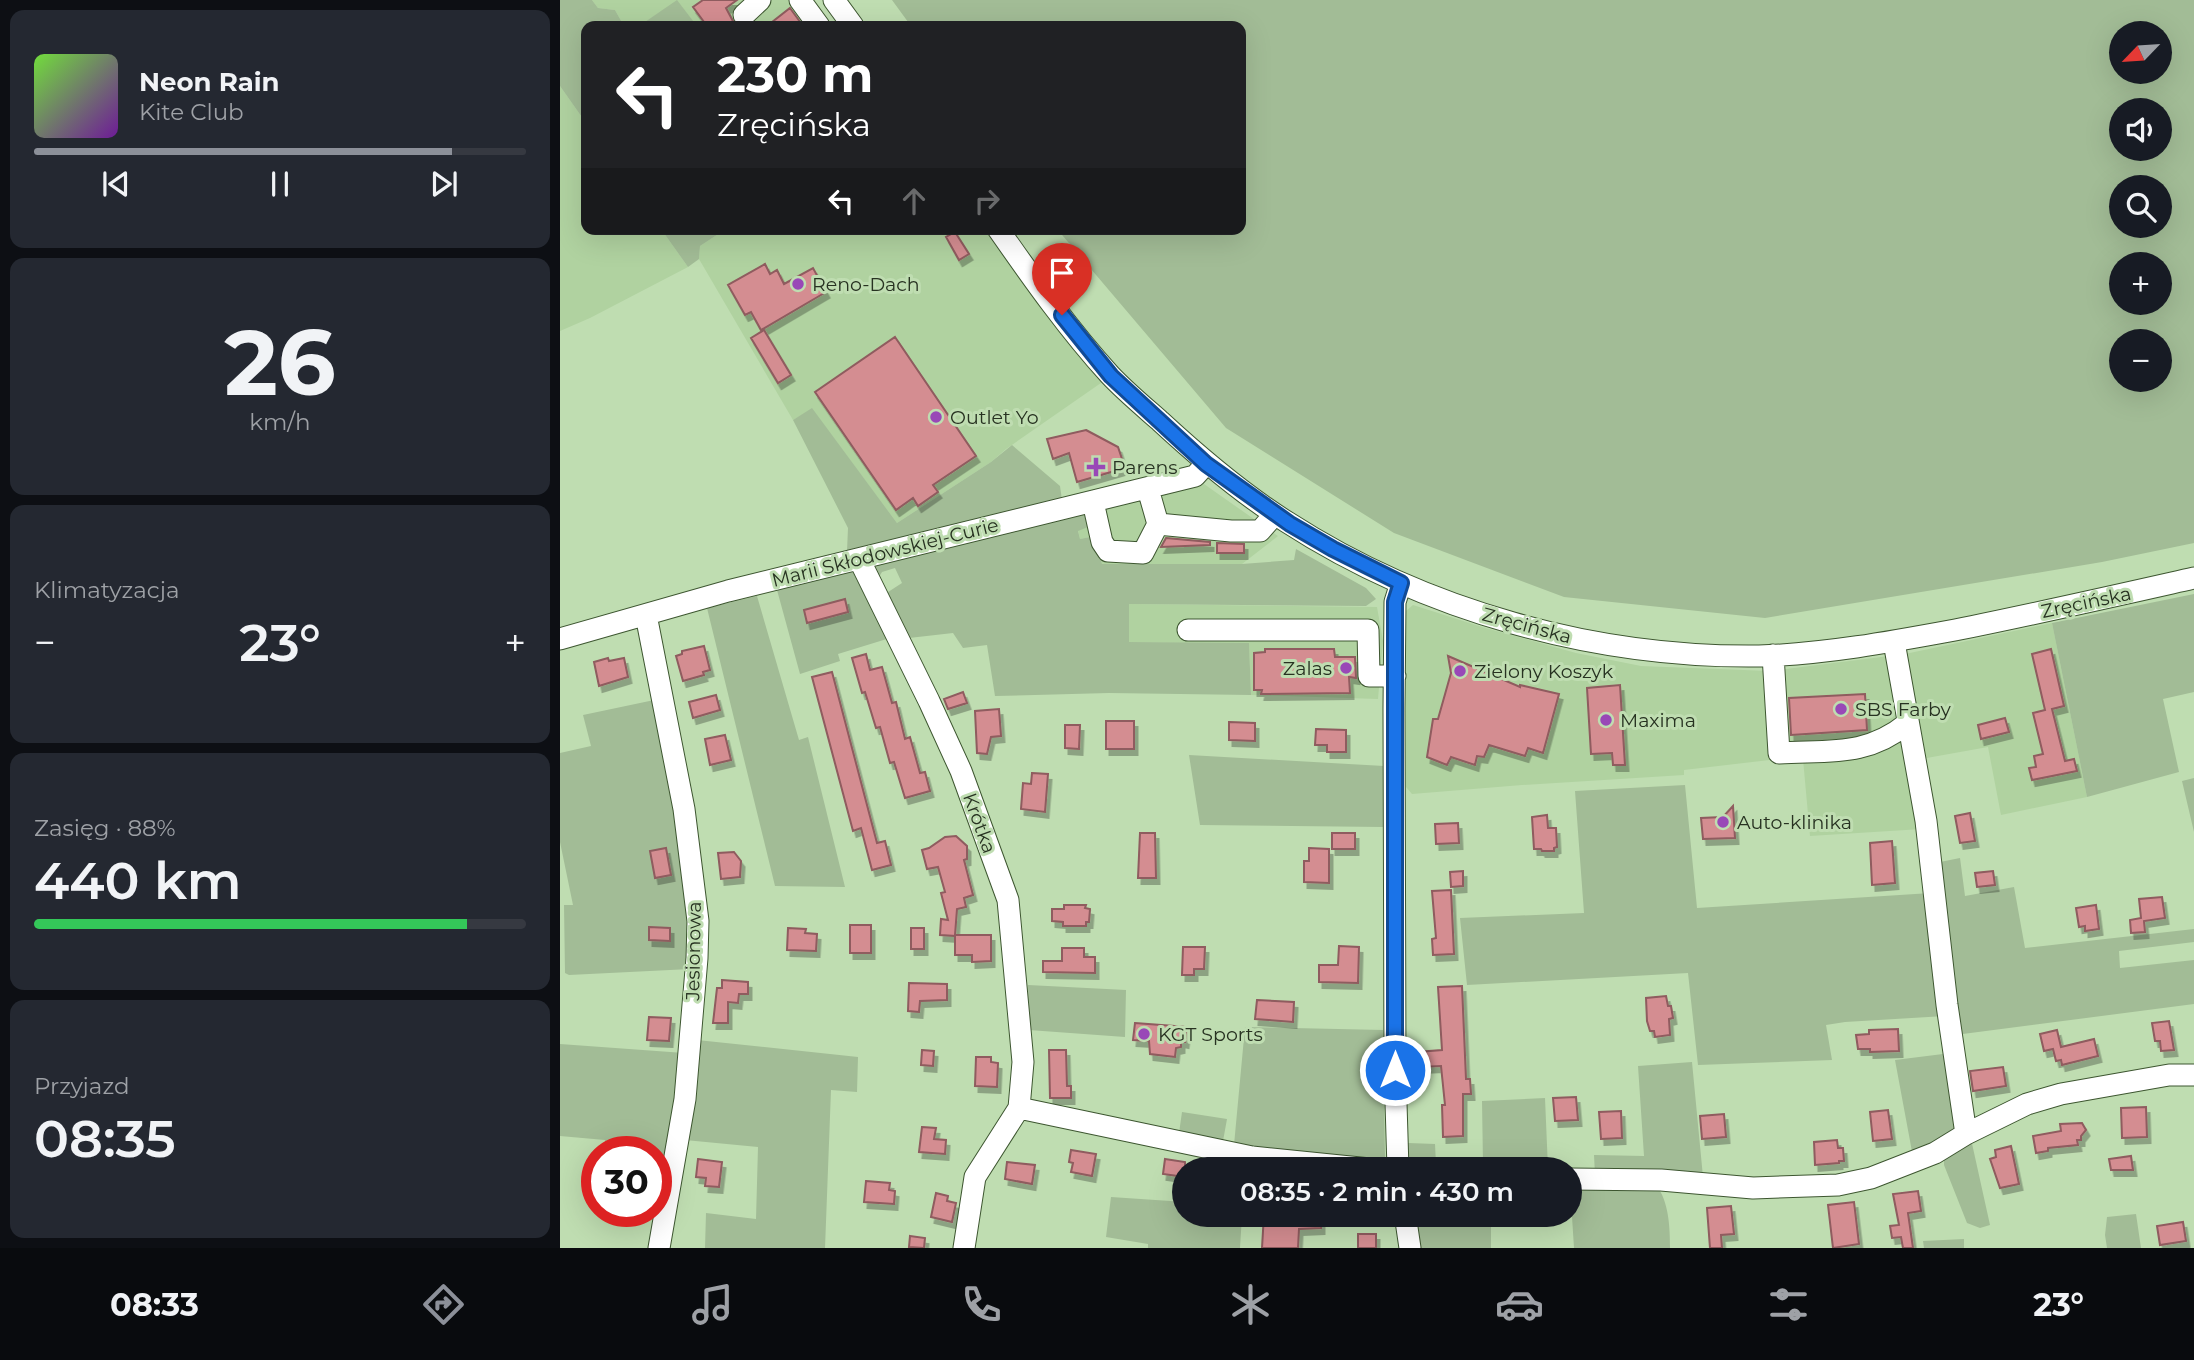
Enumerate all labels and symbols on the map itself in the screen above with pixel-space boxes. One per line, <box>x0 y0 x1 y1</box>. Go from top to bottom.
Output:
north arrow <box>2109 21 2172 84</box>
pin <box>1032 243 1092 315</box>
place label: Reno-Dach <box>812 273 920 296</box>
marker: Reno-Dach <box>790 276 806 292</box>
place label: Outlet Yo <box>950 406 1039 429</box>
marker: Outlet Yo <box>928 409 944 425</box>
place label: Parens <box>1112 456 1178 479</box>
marker: Parens <box>1086 457 1106 477</box>
street label: Marii Skłodowskiej-Curie <box>769 513 1001 592</box>
street label: Zręcińska <box>2039 582 2133 623</box>
street label: Zręcińska <box>1480 603 1574 648</box>
place label: Zalas <box>1283 657 1332 680</box>
marker: Zalas <box>1338 660 1354 676</box>
place label: Zielony Koszyk <box>1474 660 1614 683</box>
marker: Zielony Koszyk <box>1452 663 1468 679</box>
place label: SBS Farby <box>1855 698 1952 721</box>
marker: SBS Farby <box>1833 701 1849 717</box>
place label: Maxima <box>1620 709 1696 732</box>
marker: Maxima <box>1598 712 1614 728</box>
street label: Krótka <box>958 790 1001 857</box>
place label: Auto-klinika <box>1737 811 1852 834</box>
marker: Auto-klinika <box>1715 814 1731 830</box>
street label: Jesionowa <box>681 901 706 1002</box>
place label: KGT Sports <box>1158 1023 1263 1046</box>
marker: KGT Sports <box>1136 1026 1152 1042</box>
position arrow <box>1358 1033 1432 1107</box>
speed limit sign: 30 <box>581 1136 672 1227</box>

